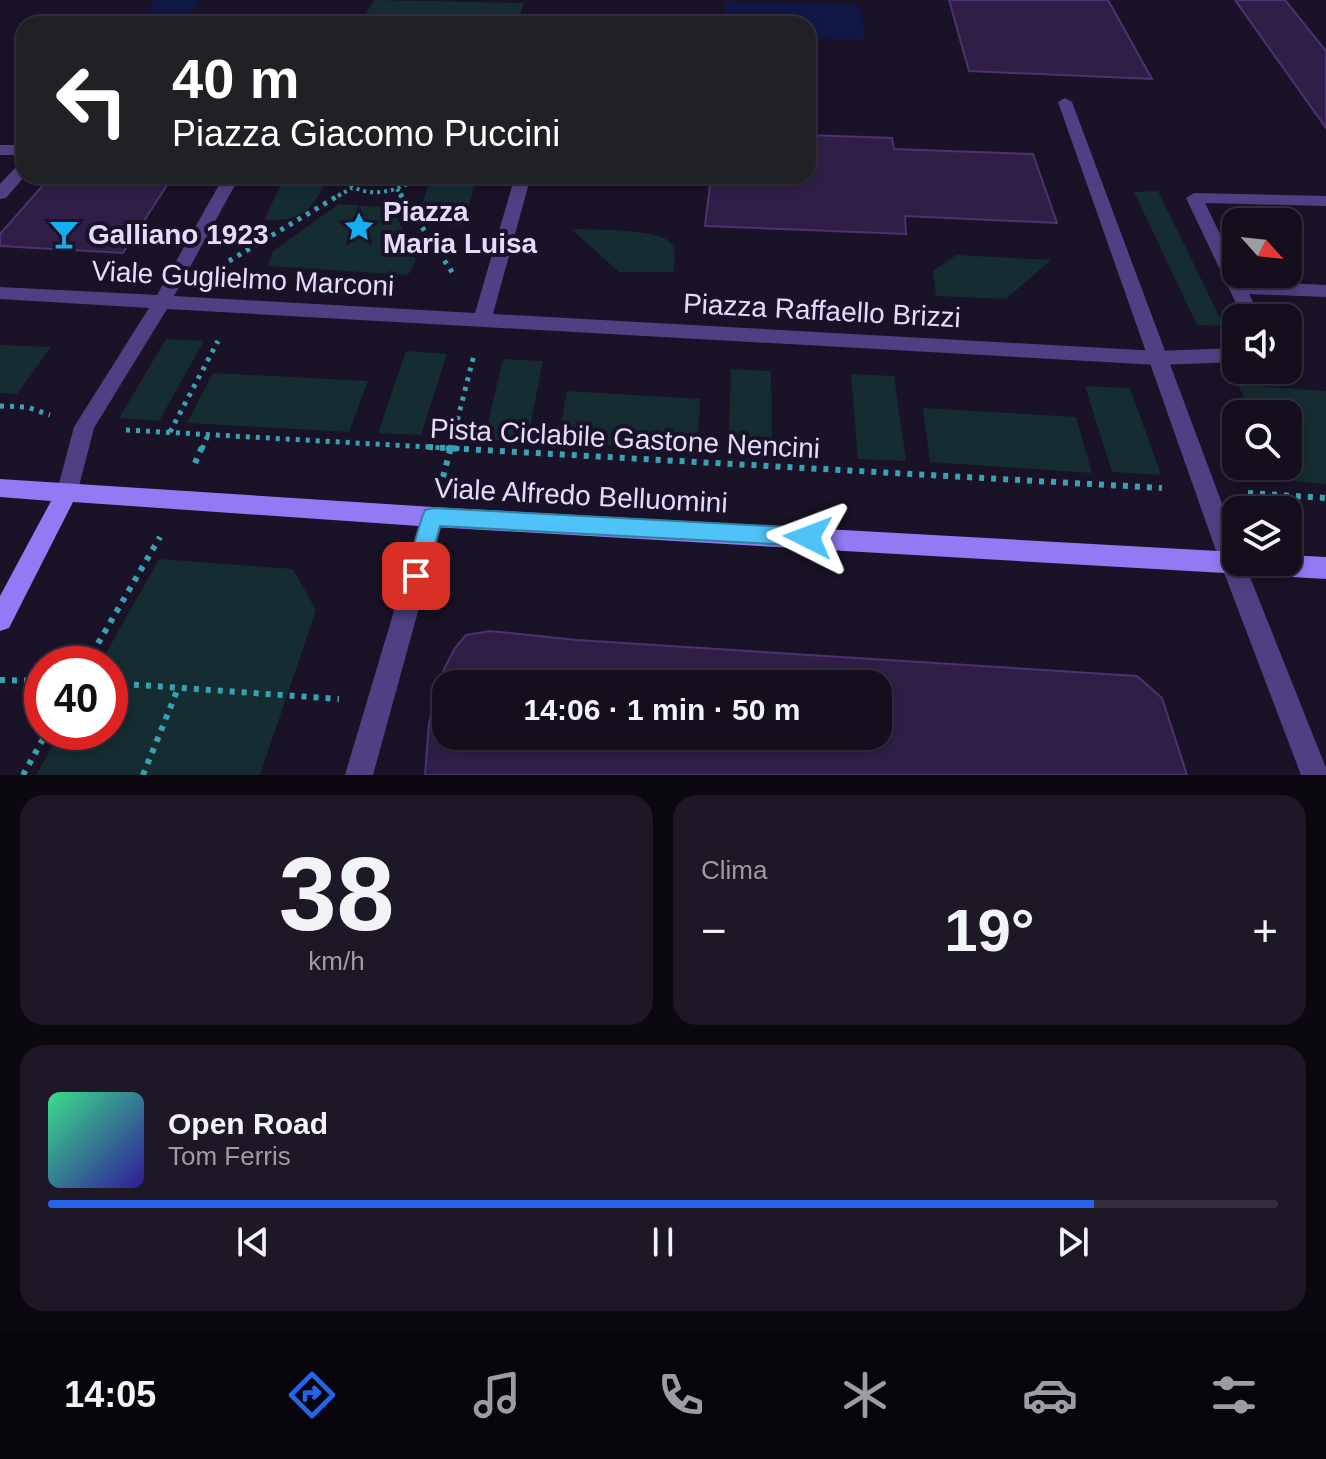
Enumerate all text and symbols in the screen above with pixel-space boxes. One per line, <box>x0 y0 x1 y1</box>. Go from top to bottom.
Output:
text: 40 m <box>172 47 300 110</box>
icon: left <box>40 48 144 152</box>
text: Piazza Giacomo Puccini <box>172 113 560 154</box>
place label: Piazza Maria Luisa <box>383 196 537 259</box>
north arrow <box>1222 208 1302 288</box>
map controls <box>1222 208 1302 576</box>
place icon: Piazza Maria Luisa <box>342 210 376 244</box>
bar icon: Galliano 1923 <box>47 217 81 251</box>
place label: Galliano 1923 <box>88 219 269 250</box>
street label: Viale Guglielmo Marconi <box>91 255 395 302</box>
street label: Piazza Raffaello Brizzi <box>682 288 962 333</box>
button: sound <box>1222 304 1302 384</box>
button: search <box>1222 400 1302 480</box>
street label: Pista Ciclabile Gastone Nencini <box>429 413 821 464</box>
street label: Viale Alfredo Belluomini <box>434 472 728 519</box>
position arrow <box>766 495 850 579</box>
button: layers <box>1222 496 1302 576</box>
pin <box>382 542 450 610</box>
icon: arrive <box>394 554 438 598</box>
speed limit sign: 40 <box>24 646 128 750</box>
text: 14:06 · 1 min · 50 m <box>524 693 800 726</box>
text: 38 <box>279 836 394 952</box>
text: Clima <box>701 855 767 885</box>
text: 19° <box>944 897 1035 964</box>
text: − <box>701 906 727 955</box>
text: + <box>1252 906 1278 955</box>
text: km/h <box>308 946 365 976</box>
text: Open Road <box>168 1107 328 1140</box>
text: Tom Ferris <box>168 1141 291 1171</box>
icon: previous <box>231 1220 275 1264</box>
icon: pause <box>641 1220 685 1264</box>
icon: next <box>1051 1220 1095 1264</box>
icon: directions <box>284 1367 340 1423</box>
icon: music <box>469 1367 525 1423</box>
icon: phone <box>653 1367 709 1423</box>
icon: climate <box>837 1367 893 1423</box>
icon: car <box>1022 1367 1078 1423</box>
icon: filters <box>1206 1367 1262 1423</box>
text: 14:05 <box>64 1374 156 1415</box>

